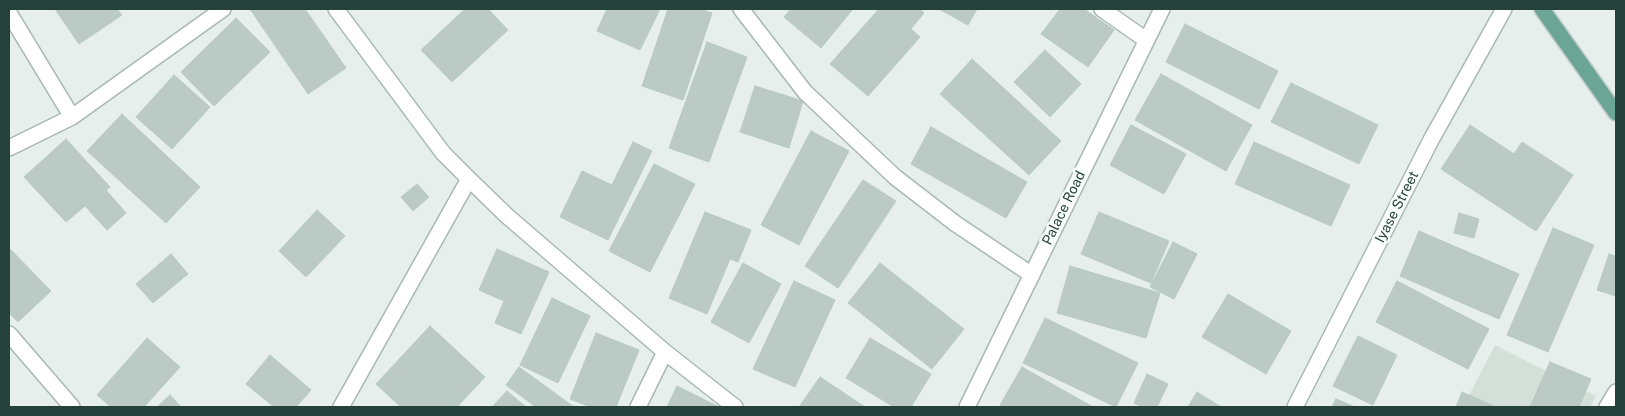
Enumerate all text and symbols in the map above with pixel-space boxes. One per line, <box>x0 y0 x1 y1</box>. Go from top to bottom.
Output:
street label: Palace Road <box>1039 168 1089 248</box>
street label: Iyase Street <box>1372 168 1422 246</box>

